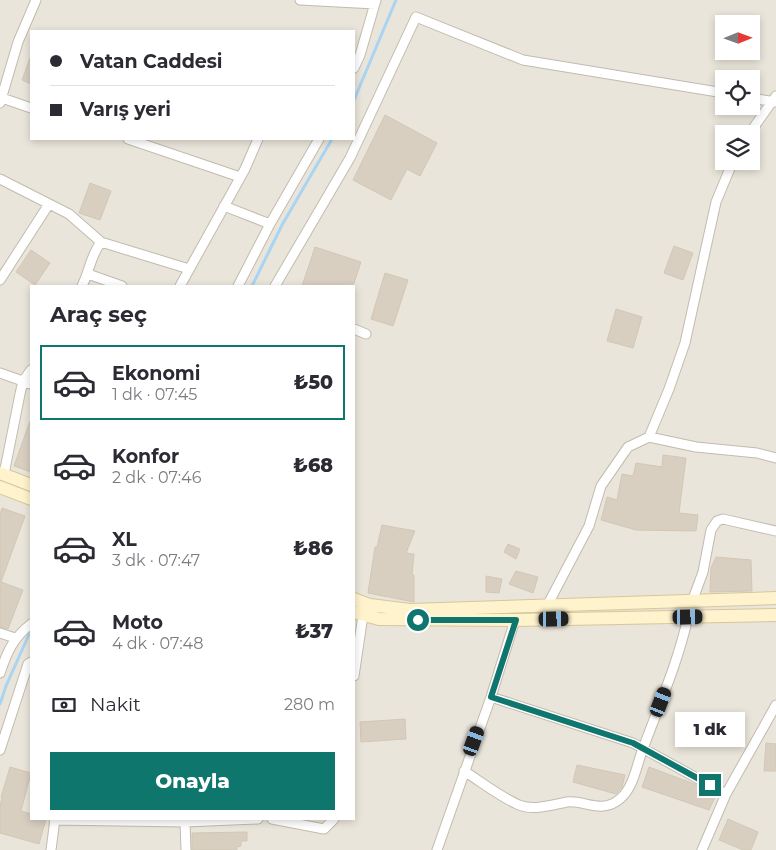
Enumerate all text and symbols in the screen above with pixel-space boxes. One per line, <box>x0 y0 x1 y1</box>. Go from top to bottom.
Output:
north arrow <box>715 15 760 60</box>
map controls <box>715 15 760 170</box>
text: Vatan Caddesi <box>80 50 223 73</box>
button: locate <box>715 70 760 115</box>
text: Varış yeri <box>80 98 171 121</box>
button: layers <box>715 125 760 170</box>
text: Araç seç <box>50 301 147 328</box>
icon: car <box>52 360 97 405</box>
text: Ekonomi <box>112 362 201 385</box>
text: ₺50 <box>294 371 333 394</box>
text: 1 dk · 07:45 <box>112 385 197 404</box>
icon: car <box>52 443 97 488</box>
text: Konfor <box>112 445 179 468</box>
text: ₺68 <box>293 454 333 477</box>
text: 2 dk · 07:46 <box>112 468 201 487</box>
icon: car <box>52 526 97 571</box>
text: XL <box>112 528 137 551</box>
text: ₺86 <box>293 537 333 560</box>
text: 3 dk · 07:47 <box>112 551 200 570</box>
icon: car <box>52 609 97 654</box>
route start <box>407 609 429 631</box>
car <box>672 609 703 625</box>
text: Moto <box>112 611 163 634</box>
car <box>538 611 569 627</box>
text: ₺37 <box>295 620 333 643</box>
text: 4 dk · 07:48 <box>112 634 204 653</box>
car <box>648 685 673 719</box>
icon: cash <box>50 691 78 719</box>
text: Nakit <box>90 693 141 716</box>
text: 280 m <box>284 695 335 714</box>
callout: 1 dk <box>675 712 745 748</box>
text: 1 dk <box>693 720 727 739</box>
car <box>461 724 486 758</box>
button: Onayla <box>50 752 335 810</box>
route end <box>699 774 721 796</box>

